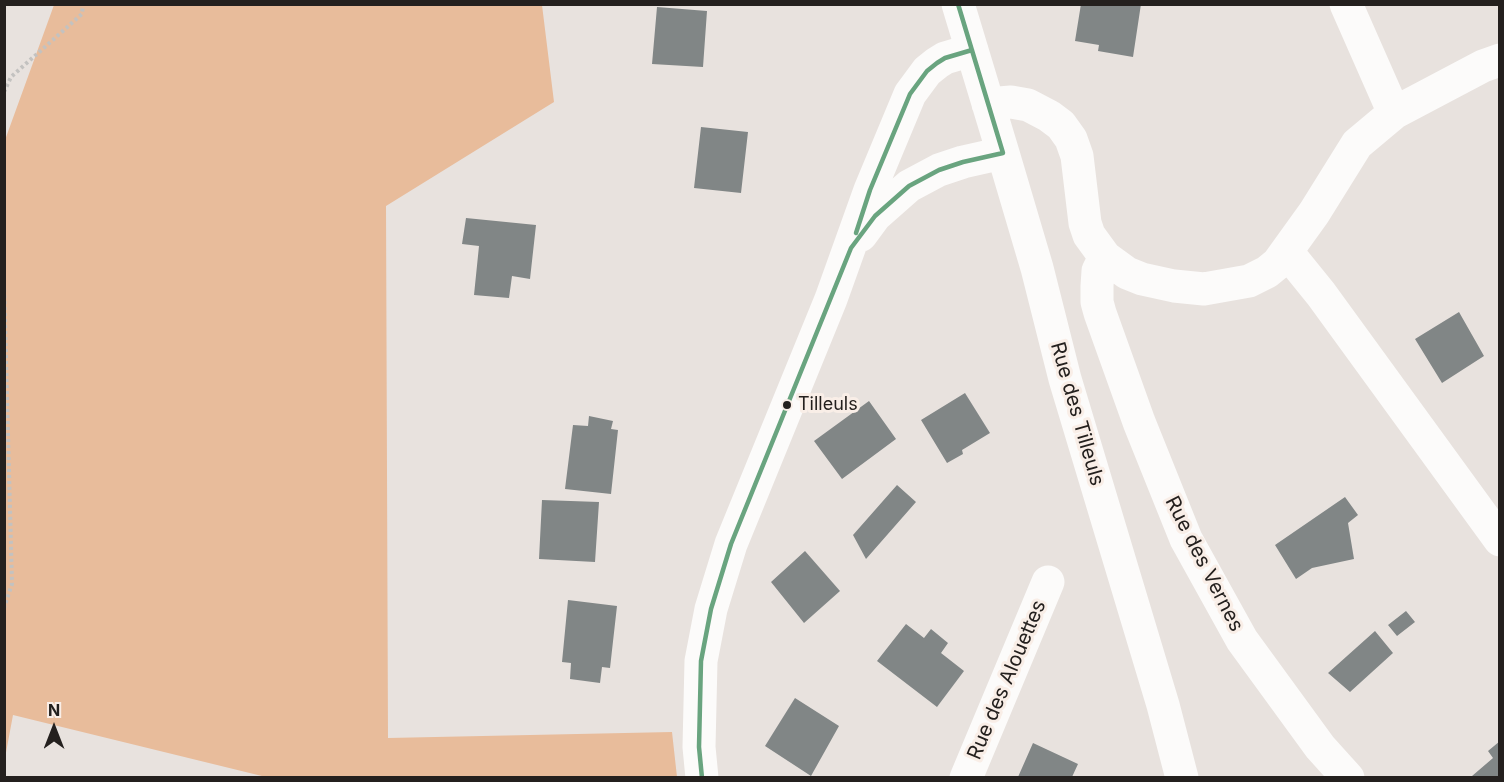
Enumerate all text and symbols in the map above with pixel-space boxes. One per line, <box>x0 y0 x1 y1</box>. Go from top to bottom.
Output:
street label: Rue des Tilleuls <box>1045 339 1109 489</box>
place label: Tilleuls <box>798 394 858 416</box>
marker: Tilleuls <box>781 399 793 411</box>
street label: Rue des Vernes <box>1160 492 1248 636</box>
street label: Rue des Alouettes <box>963 597 1051 763</box>
north arrow <box>24 698 84 758</box>
text: N <box>48 700 60 720</box>

